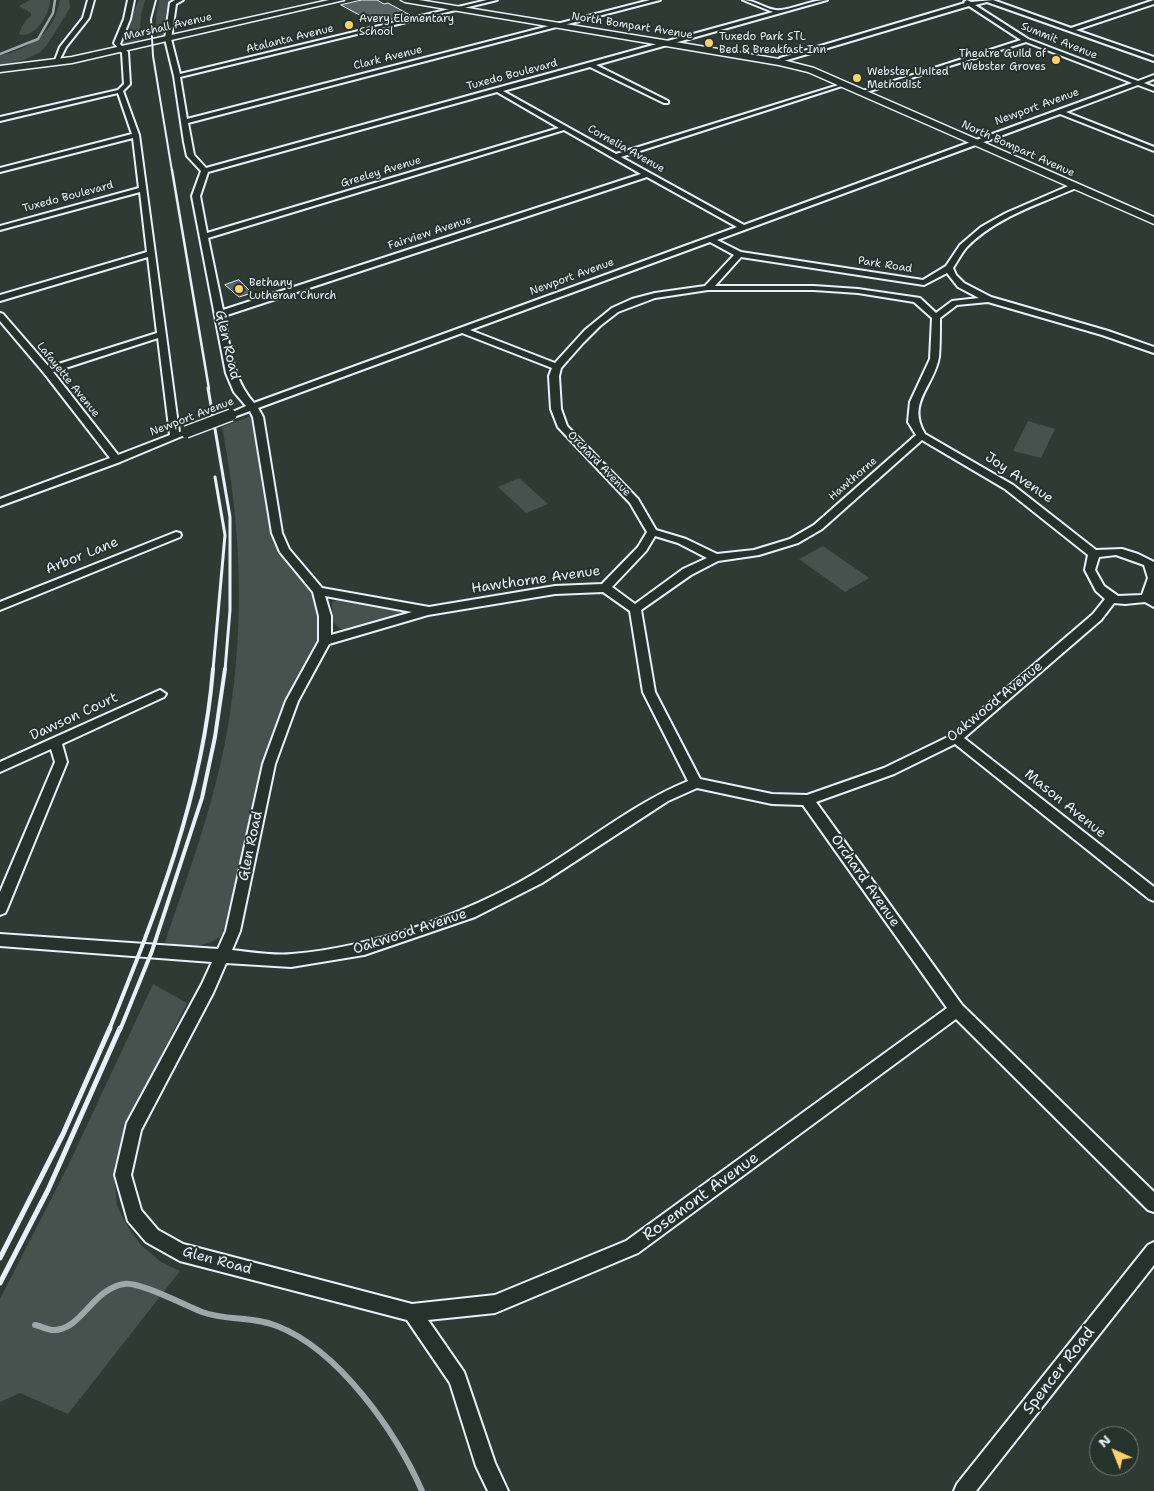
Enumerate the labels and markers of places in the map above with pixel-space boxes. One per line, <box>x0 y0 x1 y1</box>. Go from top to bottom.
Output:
place label: Avery Elementary School <box>359 12 454 38</box>
marker: Avery Elementary School <box>343 19 355 31</box>
place label: Tuxedo Park STL Bed & Breakfast Inn <box>719 30 826 56</box>
marker: Tuxedo Park STL Bed & Breakfast Inn <box>703 37 715 49</box>
place label: Theatre Guild of Webster Groves <box>959 47 1046 73</box>
marker: Theatre Guild of Webster Groves <box>1050 54 1062 66</box>
place label: Webster United Methodist <box>867 65 949 91</box>
marker: Webster United Methodist <box>851 72 863 84</box>
place label: Bethany Lutheran Church <box>249 276 336 302</box>
marker: Bethany Lutheran Church <box>233 283 245 295</box>

